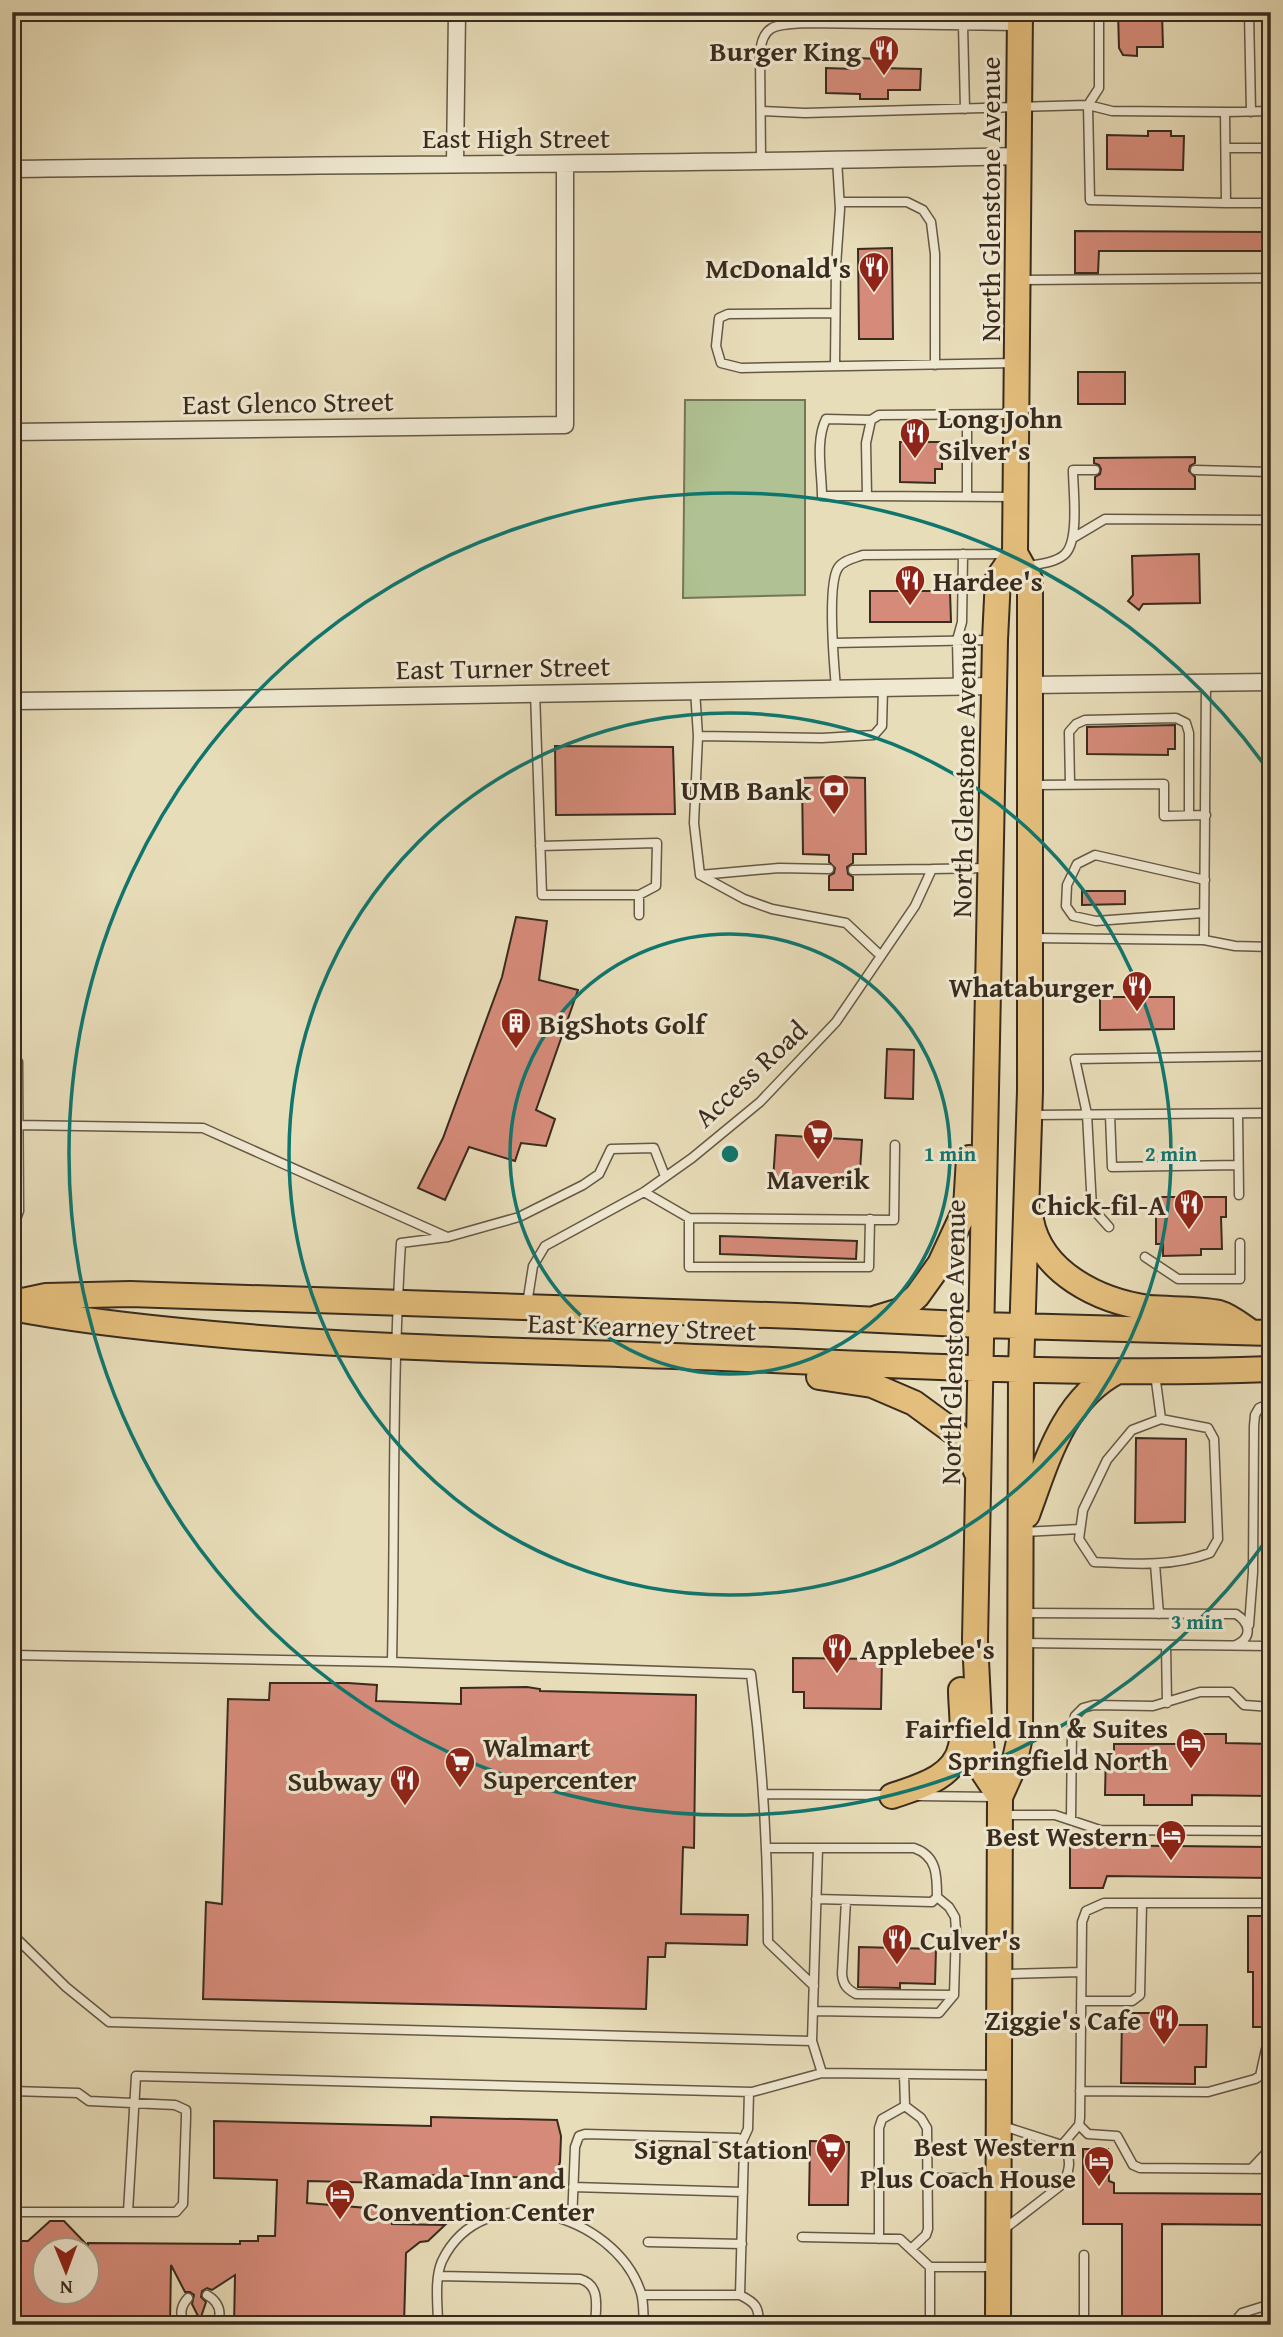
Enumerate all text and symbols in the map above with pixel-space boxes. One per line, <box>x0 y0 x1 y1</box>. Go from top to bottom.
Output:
place label: Burger King <box>710 30 861 71</box>
restaurant icon: Burger King <box>867 33 901 77</box>
street label: North Glenstone Avenue <box>969 56 1010 342</box>
street label: East High Street <box>422 117 610 158</box>
place label: McDonald's <box>705 247 851 288</box>
restaurant icon: McDonald's <box>857 250 891 294</box>
street label: East Glenco Street <box>182 380 394 424</box>
place label: Long John Silver's <box>938 397 1063 470</box>
restaurant icon: Long John Silver's <box>898 416 932 460</box>
place label: Hardee's <box>933 560 1043 601</box>
restaurant icon: Hardee's <box>893 563 927 607</box>
street label: North Glenstone Avenue <box>940 632 986 918</box>
street label: East Turner Street <box>395 645 611 689</box>
place label: UMB Bank <box>680 769 812 810</box>
bank icon: UMB Bank <box>817 772 851 816</box>
place label: Whataburger <box>949 966 1114 1007</box>
restaurant icon: Whataburger <box>1120 969 1154 1013</box>
place label: BigShots Golf <box>539 1003 708 1044</box>
building icon: BigShots Golf <box>499 1006 533 1050</box>
street label: Access Road <box>684 1010 816 1136</box>
supermarket icon: Maverik <box>801 1117 835 1161</box>
text: 1 min <box>924 1138 977 1169</box>
text: 2 min <box>1145 1138 1198 1169</box>
centre of rings <box>718 1142 742 1166</box>
place label: Maverik <box>767 1158 871 1199</box>
place label: Chick-fil-A <box>1031 1184 1166 1225</box>
restaurant icon: Chick-fil-A <box>1172 1187 1206 1231</box>
street label: North Glenstone Avenue <box>929 1199 975 1485</box>
street label: East Kearney Street <box>527 1302 757 1350</box>
text: 3 min <box>1171 1606 1224 1637</box>
place label: Applebee's <box>860 1628 995 1669</box>
restaurant icon: Applebee's <box>820 1631 854 1675</box>
place label: Fairfield Inn & Suites Springfield North <box>905 1707 1168 1780</box>
place label: Walmart Supercenter <box>483 1726 636 1799</box>
hotel icon: Fairfield Inn & Suites Springfield North <box>1174 1726 1208 1770</box>
supermarket icon: Walmart Supercenter <box>443 1745 477 1789</box>
place label: Subway <box>287 1760 383 1801</box>
restaurant icon: Subway <box>388 1763 422 1807</box>
place label: Best Western <box>986 1815 1148 1856</box>
hotel icon: Best Western <box>1154 1818 1188 1862</box>
place label: Culver's <box>920 1919 1021 1960</box>
restaurant icon: Culver's <box>880 1922 914 1966</box>
place label: Ziggie's Cafe <box>985 1999 1141 2040</box>
restaurant icon: Ziggie's Cafe <box>1147 2002 1181 2046</box>
place label: Best Western Plus Coach House <box>860 2125 1076 2198</box>
place label: Signal Station <box>634 2128 808 2169</box>
supermarket icon: Signal Station <box>814 2131 848 2175</box>
hotel icon: Best Western Plus Coach House <box>1082 2144 1116 2188</box>
place label: Ramada Inn and Convention Center <box>363 2158 595 2231</box>
hotel icon: Ramada Inn and Convention Center <box>323 2177 357 2221</box>
north arrow <box>32 2236 102 2306</box>
text: N <box>59 2274 73 2302</box>

